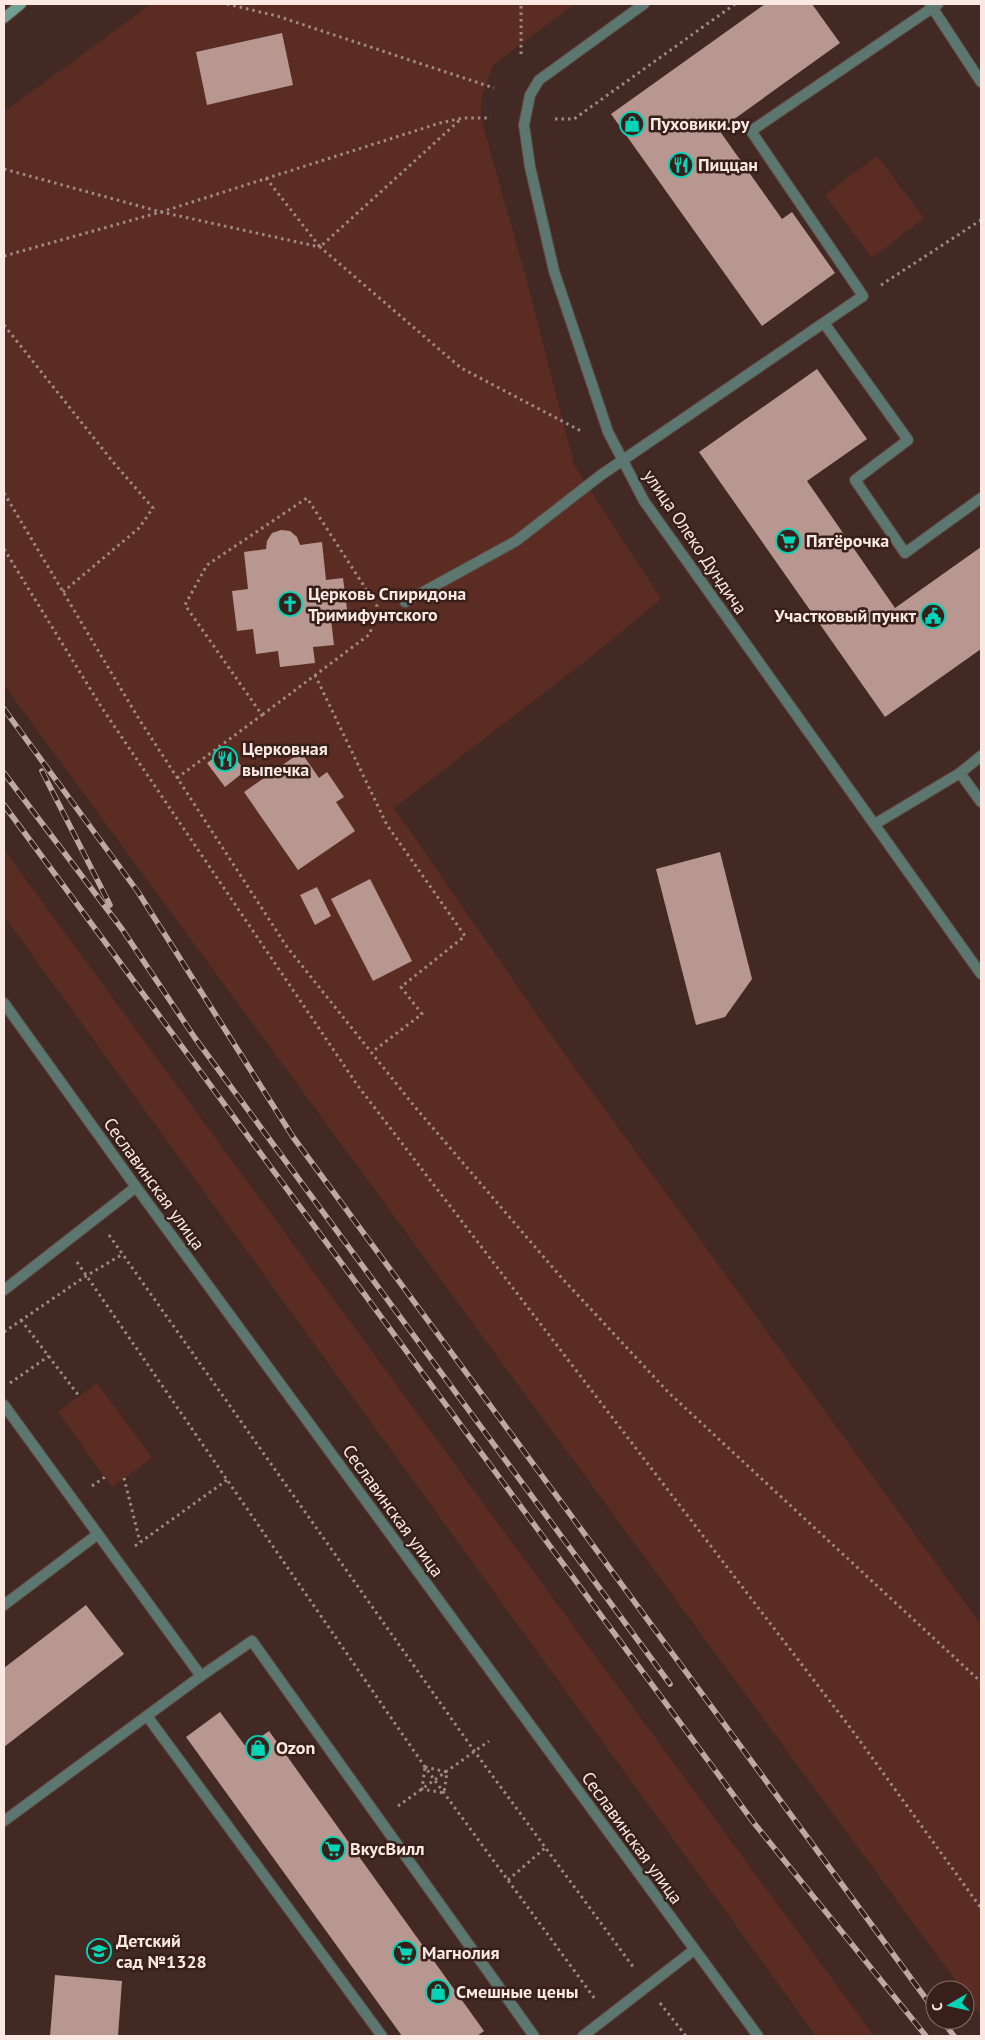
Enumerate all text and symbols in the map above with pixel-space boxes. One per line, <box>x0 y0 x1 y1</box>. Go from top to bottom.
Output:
shop icon: Пуховики.ру <box>619 111 645 137</box>
place label: Пуховики.ру <box>650 112 750 135</box>
restaurant icon: Пиццан <box>668 152 694 178</box>
place label: Пиццан <box>698 153 758 176</box>
street label: улица Олеко Дундича <box>638 465 752 619</box>
supermarket icon: Пятёрочка <box>775 528 801 554</box>
place label: Пятёрочка <box>806 529 889 552</box>
place label: Церковь Спиридона Тримифунтского <box>308 582 466 626</box>
church icon: Церковь Спиридона Тримифунтского <box>277 591 303 617</box>
public building icon: Участковый пункт <box>920 603 946 629</box>
place label: Участковый пункт <box>773 604 916 627</box>
place label: Церковная выпечка <box>242 737 328 781</box>
restaurant icon: Церковная выпечка <box>212 746 238 772</box>
street label: Сеславинская улица <box>99 1113 210 1254</box>
street label: Сеславинская улица <box>338 1440 449 1581</box>
shop icon: Ozon <box>245 1735 271 1761</box>
place label: Ozon <box>276 1736 315 1759</box>
street label: Сеславинская улица <box>577 1767 688 1908</box>
supermarket icon: ВкусВилл <box>320 1836 346 1862</box>
place label: ВкусВилл <box>350 1837 424 1860</box>
place label: Детский сад №1328 <box>116 1929 207 1973</box>
school or university icon: Детский сад №1328 <box>86 1938 112 1964</box>
supermarket icon: Магнолия <box>392 1940 418 1966</box>
place label: Магнолия <box>422 1941 500 1964</box>
shop icon: Смешные цены <box>425 1979 451 2005</box>
place label: Смешные цены <box>456 1980 578 2003</box>
north arrow <box>925 1980 975 2030</box>
text: С <box>928 2002 947 2012</box>

